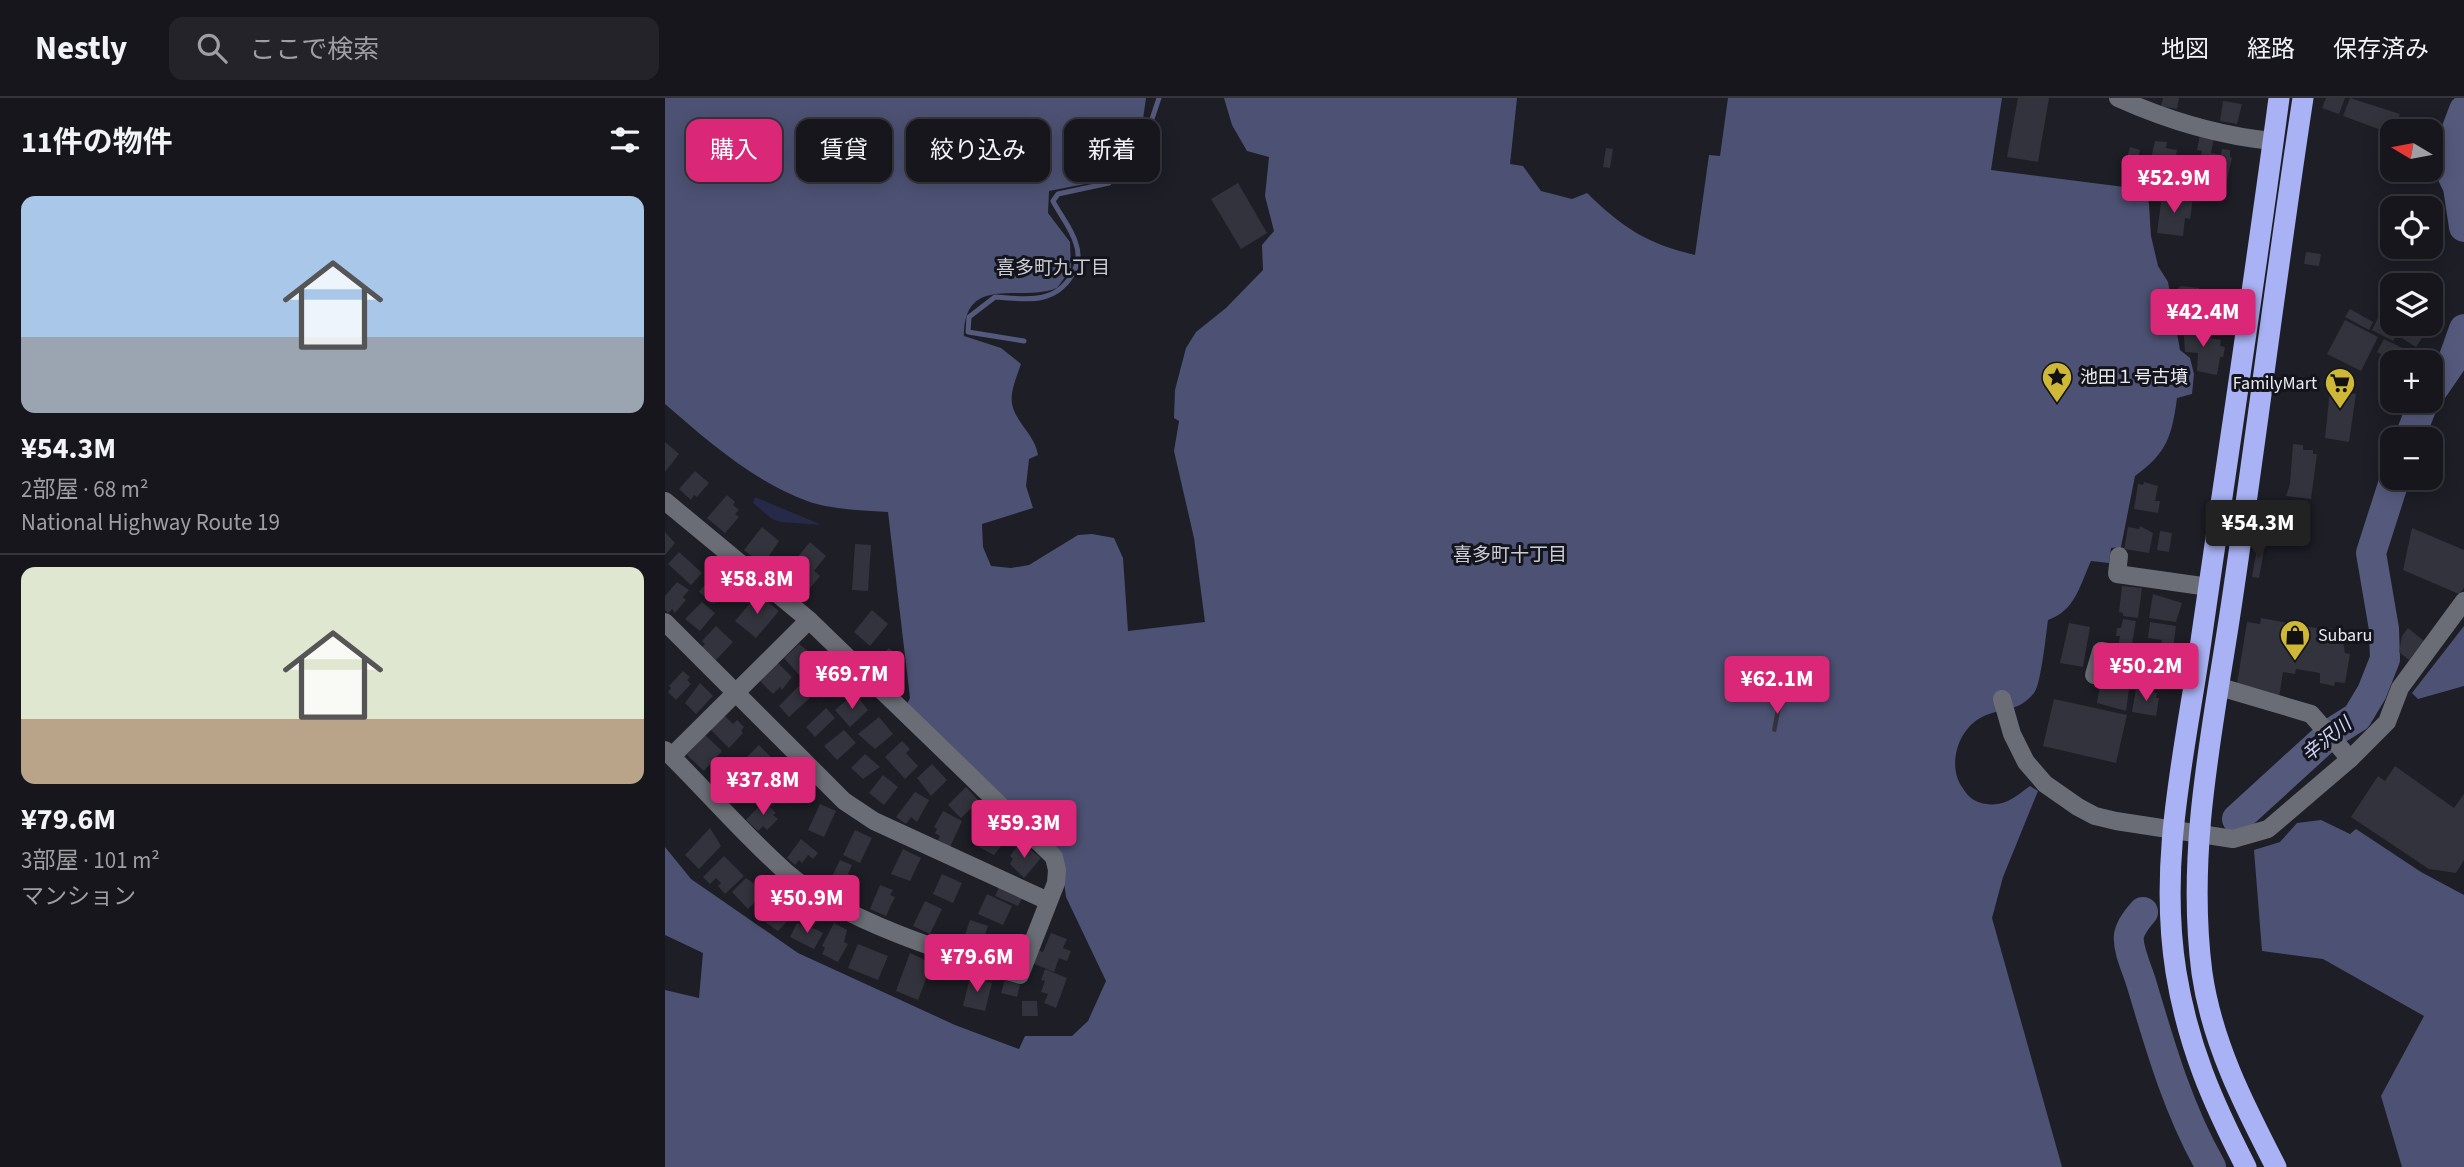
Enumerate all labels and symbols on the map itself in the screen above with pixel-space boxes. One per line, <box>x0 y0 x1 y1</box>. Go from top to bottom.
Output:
north arrow <box>2380 119 2443 182</box>
pin: ¥52.9M <box>2117 156 2231 215</box>
district label: 喜多町九丁目 <box>996 255 1110 282</box>
pin: ¥42.4M <box>2146 289 2260 349</box>
place icon: 池田１号古墳 <box>2040 360 2074 404</box>
place label: 池田１号古墳 <box>2080 365 2188 390</box>
supermarket icon: FamilyMart <box>2323 366 2357 410</box>
place label: FamilyMart <box>2233 371 2317 396</box>
pin: ¥54.3M <box>2201 500 2315 560</box>
district label: 喜多町十丁目 <box>1453 542 1567 569</box>
pin: ¥58.8M <box>700 556 814 616</box>
shop icon: Subaru <box>2278 618 2312 662</box>
place label: Subaru <box>2318 623 2372 648</box>
pin: ¥50.2M <box>2089 644 2203 703</box>
pin: ¥69.7M <box>795 652 909 711</box>
pin: ¥62.1M <box>1720 656 1834 716</box>
water label: 辛沢川 <box>2296 710 2359 768</box>
pin: ¥37.8M <box>706 758 820 817</box>
pin: ¥59.3M <box>967 800 1081 860</box>
pin: ¥50.9M <box>750 876 864 935</box>
pin: ¥79.6M <box>920 934 1034 994</box>

